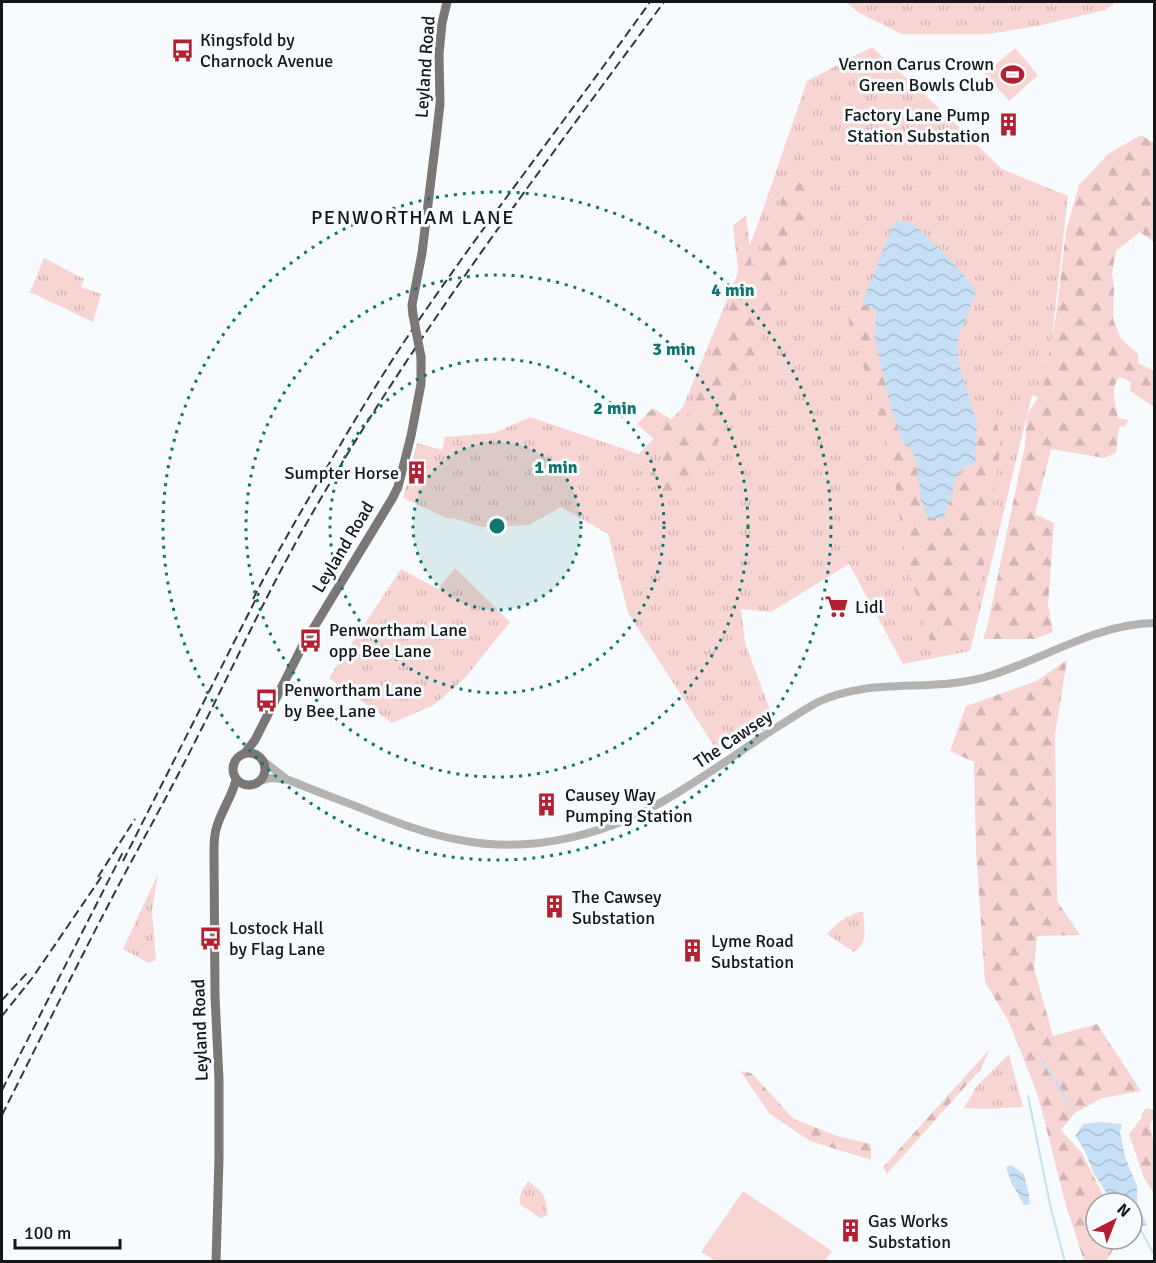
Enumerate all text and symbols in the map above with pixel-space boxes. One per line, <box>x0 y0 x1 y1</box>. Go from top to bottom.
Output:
street label: Leyland Road <box>410 15 440 119</box>
place label: Kingsfold by Charnock Avenue <box>200 29 333 72</box>
bus stop icon: Kingsfold by Charnock Avenue <box>169 37 195 63</box>
place label: Vernon Carus Crown Green Bowls Club <box>839 53 994 96</box>
sports icon: Vernon Carus Crown Green Bowls Club <box>999 61 1025 87</box>
place label: Factory Lane Pump Station Substation <box>844 104 990 147</box>
building icon: Factory Lane Pump Station Substation <box>995 112 1021 138</box>
district label: PENWORTHAM LANE <box>311 205 515 230</box>
text: 4 min <box>711 279 755 301</box>
text: 3 min <box>652 338 696 360</box>
text: 2 min <box>593 397 637 419</box>
text: 1 min <box>534 456 578 478</box>
building icon: Sumpter Horse <box>404 460 430 486</box>
place label: Sumpter Horse <box>285 462 399 484</box>
street label: Leyland Road <box>307 497 379 597</box>
centre of rings <box>487 516 507 536</box>
supermarket icon: Lidl <box>824 594 850 620</box>
place label: Lidl <box>855 596 884 618</box>
place label: Penwortham Lane opp Bee Lane <box>329 619 467 662</box>
bus stop icon: Penwortham Lane opp Bee Lane <box>298 627 324 653</box>
place label: Penwortham Lane by Bee Lane <box>284 679 422 722</box>
bus stop icon: Penwortham Lane by Bee Lane <box>253 687 279 713</box>
street label: The Cawsey <box>690 705 777 773</box>
place label: Causey Way Pumping Station <box>565 784 693 827</box>
building icon: Causey Way Pumping Station <box>534 792 560 818</box>
place label: The Cawsey Substation <box>572 886 662 929</box>
building icon: The Cawsey Substation <box>541 894 567 920</box>
place label: Lostock Hall by Flag Lane <box>229 917 325 960</box>
bus stop icon: Lostock Hall by Flag Lane <box>198 925 224 951</box>
place label: Lyme Road Substation <box>711 930 794 973</box>
building icon: Lyme Road Substation <box>680 938 706 964</box>
street label: Leyland Road <box>187 978 213 1082</box>
north arrow <box>1084 1191 1144 1251</box>
text: N <box>1113 1199 1134 1222</box>
place label: Gas Works Substation <box>868 1210 951 1253</box>
scale bar <box>15 1212 120 1250</box>
building icon: Gas Works Substation <box>837 1218 863 1244</box>
text: 100 m <box>24 1222 71 1244</box>

